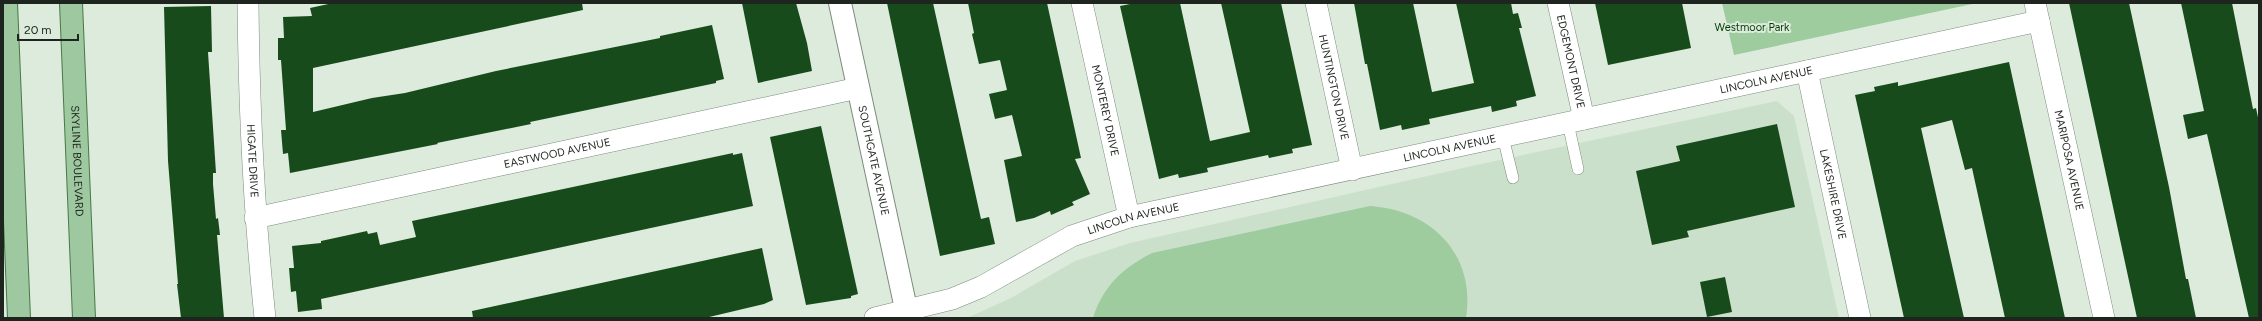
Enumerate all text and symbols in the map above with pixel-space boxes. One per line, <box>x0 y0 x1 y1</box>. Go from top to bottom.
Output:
street label: EDGEMONT DRIVE <box>1554 13 1588 110</box>
scale bar <box>18 16 78 42</box>
park label: Westmoor Park <box>1715 21 1790 34</box>
text: 20 m <box>24 23 52 37</box>
street label: HUNTINGTON DRIVE <box>1316 33 1352 141</box>
street label: MONTEREY DRIVE <box>1089 63 1122 157</box>
street label: LINCOLN AVENUE <box>1719 63 1814 96</box>
street label: SOUTHGATE AVENUE <box>856 104 892 217</box>
street label: SKYLINE BOULEVARD <box>69 105 86 217</box>
street label: MARIPOSA AVENUE <box>2052 109 2087 212</box>
street label: HIGATE DRIVE <box>245 124 261 198</box>
street label: LINCOLN AVENUE <box>1402 132 1497 164</box>
street label: EASTWOOD AVENUE <box>503 135 612 171</box>
street label: LAKESHIRE DRIVE <box>1817 148 1849 241</box>
street label: LINCOLN AVENUE <box>1086 200 1180 237</box>

